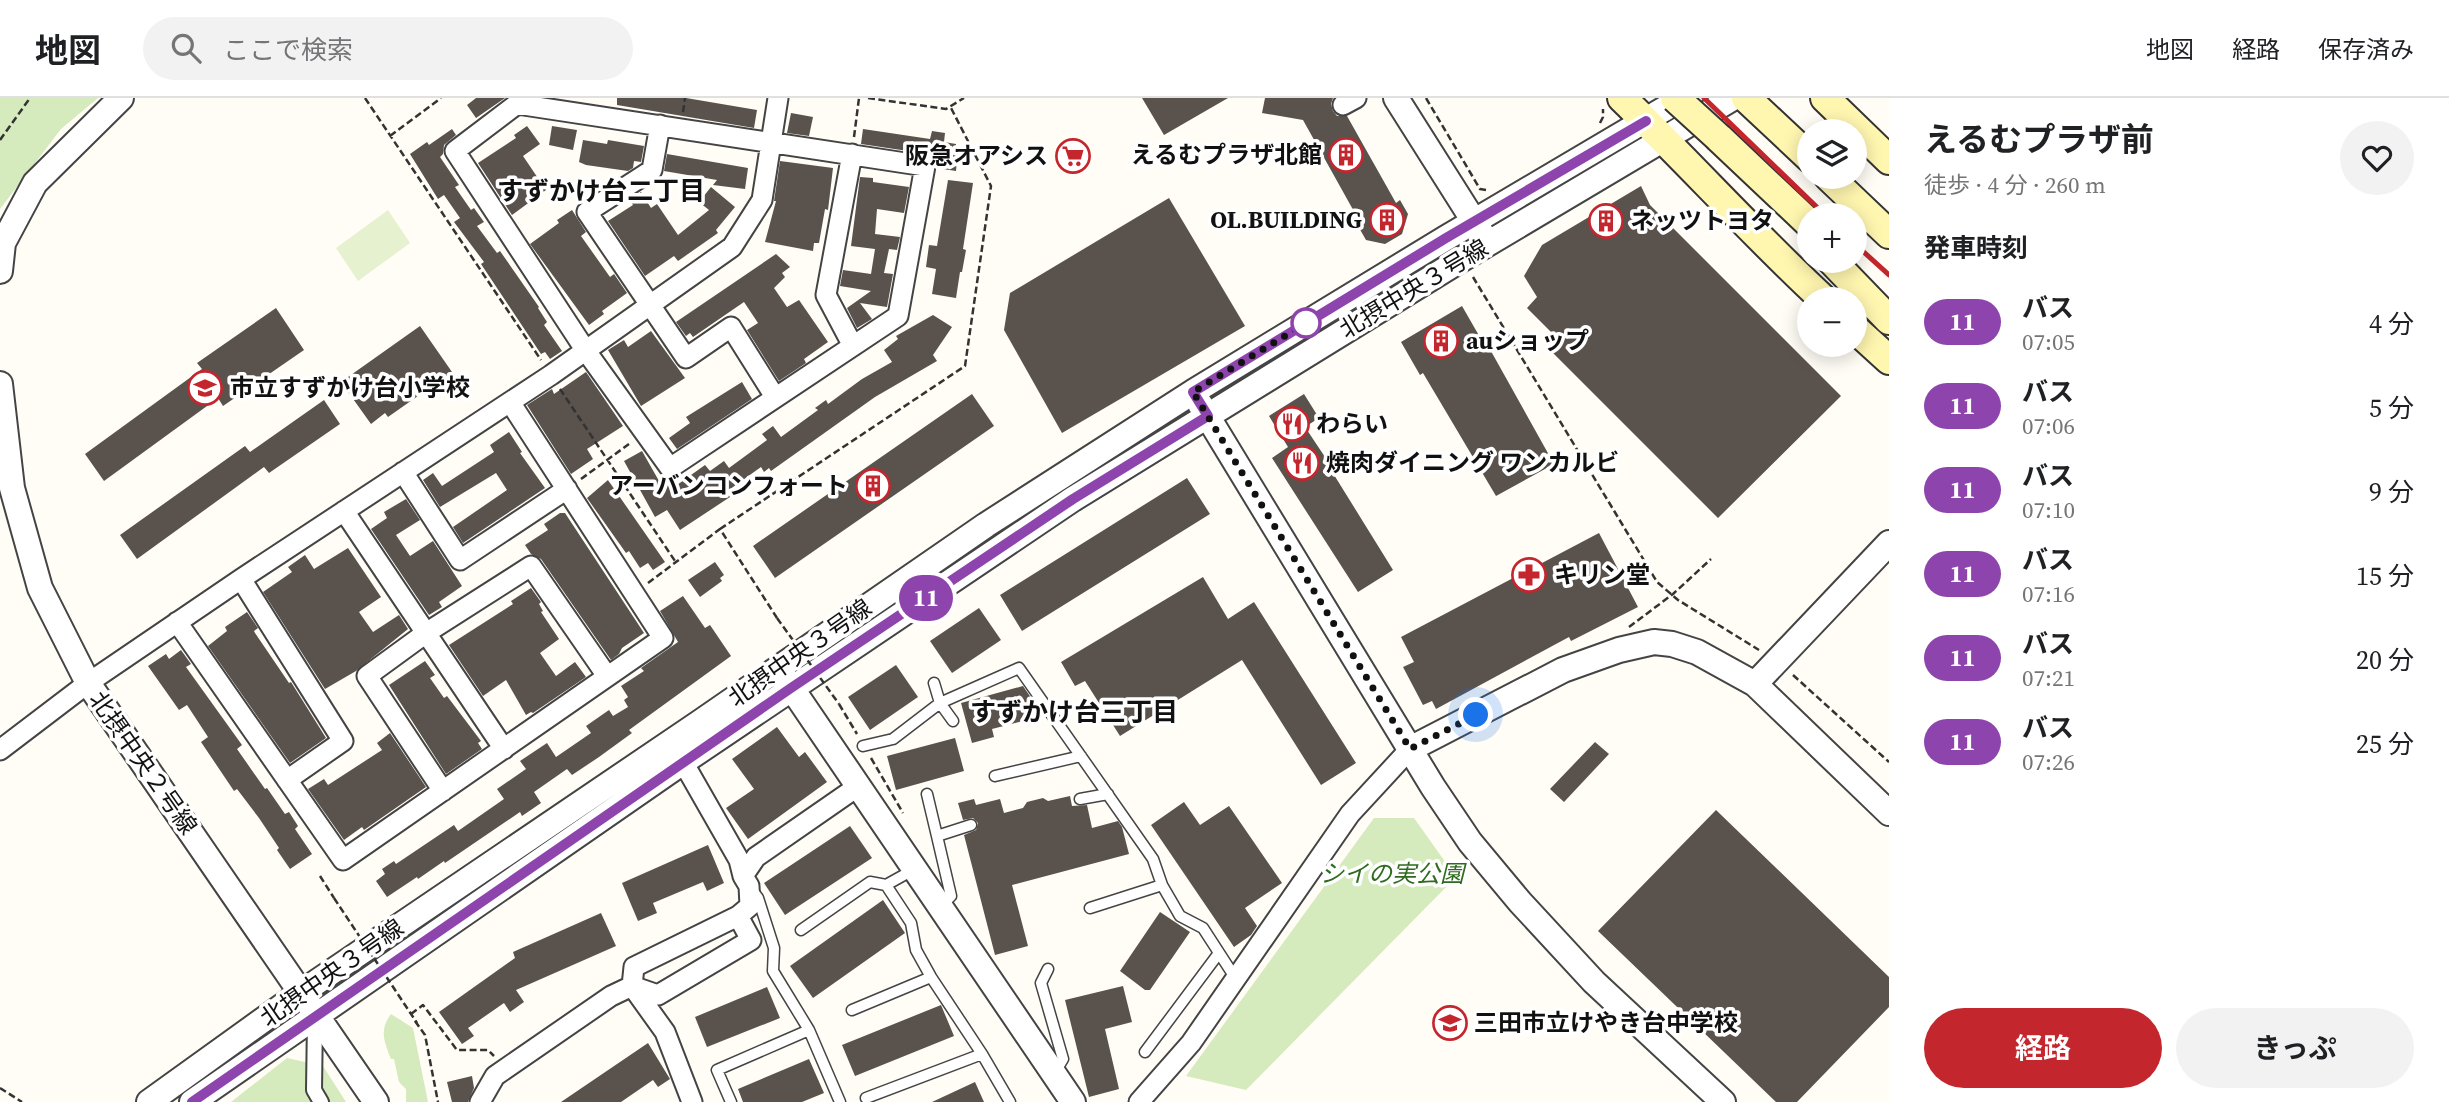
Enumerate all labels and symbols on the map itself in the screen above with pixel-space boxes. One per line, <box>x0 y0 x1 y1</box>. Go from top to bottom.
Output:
building icon: えるむプラザ北館 <box>1327 136 1365 174</box>
supermarket icon: 阪急オアシス <box>1054 137 1092 175</box>
place label: えるむプラザ北館 <box>1131 138 1322 171</box>
place label: 阪急オアシス <box>905 139 1048 172</box>
district label: すずかけ台二丁目 <box>497 173 705 209</box>
building icon: OL.BUILDING <box>1368 201 1406 239</box>
building icon: ネッツトヨタ <box>1587 202 1625 240</box>
place label: OL.BUILDING <box>1210 203 1362 236</box>
place label: ネッツトヨタ <box>1630 204 1774 237</box>
street label: 北摂中央３号線 <box>1333 231 1494 346</box>
unlabelled marker <box>1291 308 1321 338</box>
building icon: auショップ <box>1422 322 1460 360</box>
place label: auショップ <box>1466 324 1589 357</box>
school or university icon: 市立すずかけ台小学校 <box>186 369 224 407</box>
place label: 市立すずかけ台小学校 <box>230 371 470 404</box>
restaurant icon: わらい <box>1273 405 1311 443</box>
place label: わらい <box>1316 407 1388 440</box>
restaurant icon: 焼肉ダイニング ワンカルビ <box>1283 444 1321 482</box>
place label: 焼肉ダイニング ワンカルビ <box>1326 446 1619 479</box>
building icon: アーバンコンフォート <box>854 467 892 505</box>
place label: アーバンコンフォート <box>609 469 848 502</box>
pharmacy icon: キリン堂 <box>1510 556 1548 594</box>
place label: キリン堂 <box>1554 558 1650 591</box>
line badge: 11 <box>894 575 958 621</box>
street label: 北摂中央３号線 <box>721 591 878 714</box>
street label: 北摂中央２号線 <box>82 684 205 841</box>
district label: すずかけ台三丁目 <box>970 694 1178 730</box>
your location <box>1458 697 1493 732</box>
park label: シイの実公園 <box>1320 857 1467 890</box>
street label: 北摂中央３号線 <box>253 911 410 1034</box>
school or university icon: 三田市立けやき台中学校 <box>1431 1004 1469 1042</box>
place label: 三田市立けやき台中学校 <box>1474 1006 1738 1039</box>

